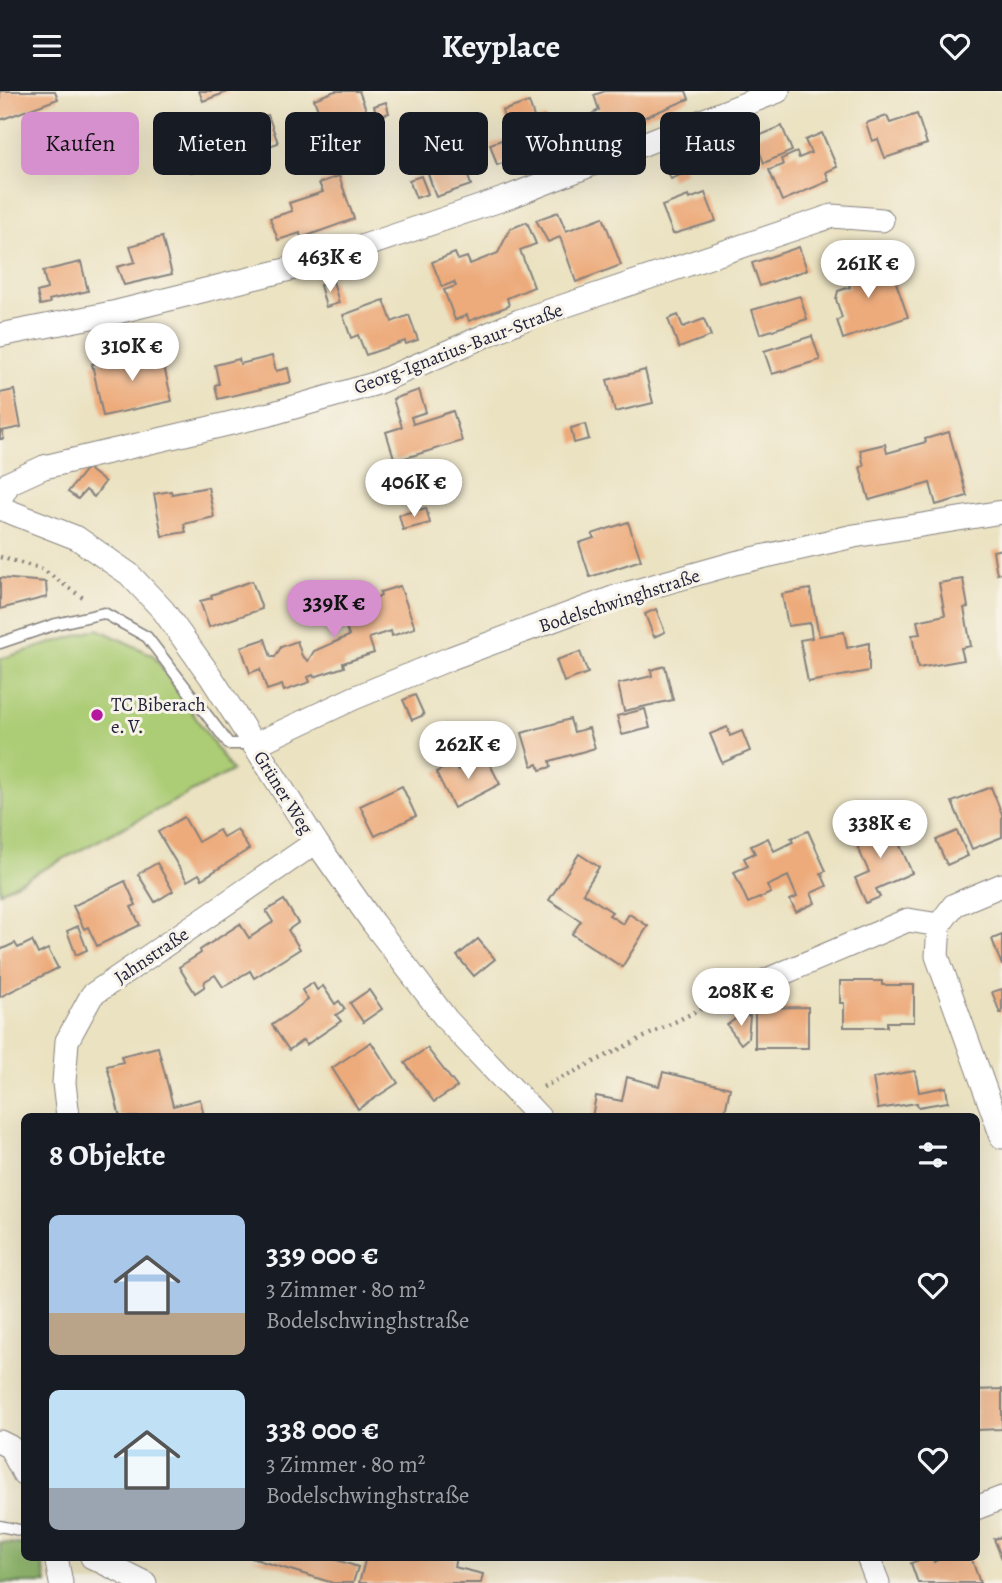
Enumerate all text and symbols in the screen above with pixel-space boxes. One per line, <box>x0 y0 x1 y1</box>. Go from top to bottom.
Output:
text: Keyplace <box>442 24 560 68</box>
icon: menu <box>28 27 66 65</box>
icon: heart <box>936 27 974 65</box>
chip: Kaufen <box>21 112 139 175</box>
chip: Mieten <box>153 112 271 175</box>
chip: Filter <box>285 112 385 175</box>
chip: Neu <box>399 112 488 175</box>
chip: Wohnung <box>502 112 646 175</box>
chip: Haus <box>660 112 760 175</box>
pin: 463K € <box>273 235 387 294</box>
text: 463K € <box>298 241 362 272</box>
pin: 261K € <box>811 241 925 300</box>
text: 261K € <box>837 247 899 278</box>
street label: Georg-Ignatius-Baur-Straße <box>350 297 567 401</box>
pin: 310K € <box>75 323 189 383</box>
text: 310K € <box>101 330 163 361</box>
pin: 406K € <box>357 459 471 519</box>
text: 406K € <box>381 466 447 497</box>
street label: Bodelschwinghstraße <box>535 563 703 639</box>
pin: 339K € <box>277 581 391 640</box>
text: 339K € <box>303 587 365 618</box>
place label: TC Biberach e. V. <box>111 692 206 740</box>
marker: TC Biberach e. V. <box>89 707 105 723</box>
pin: 262K € <box>411 721 525 781</box>
text: 262K € <box>435 728 501 759</box>
street label: Grüner Weg <box>247 746 319 840</box>
pin: 338K € <box>823 801 937 860</box>
text: 338K € <box>848 807 912 838</box>
street label: Jahnstraße <box>109 921 194 990</box>
pin: 208K € <box>684 969 798 1028</box>
text: 208K € <box>708 975 774 1006</box>
text: 8 Objekte <box>49 1135 166 1175</box>
icon: filters <box>914 1136 952 1174</box>
text: 339 000 € <box>266 1234 379 1274</box>
icon: home <box>105 1243 189 1327</box>
icon: heart <box>914 1266 952 1304</box>
text: 3 Zimmer · 80 m² <box>266 1274 425 1305</box>
text: Bodelschwinghstraße <box>266 1305 469 1336</box>
text: 338 000 € <box>266 1409 379 1449</box>
icon: home <box>105 1418 189 1502</box>
icon: heart <box>914 1441 952 1479</box>
text: 3 Zimmer · 80 m² <box>266 1449 425 1480</box>
text: Bodelschwinghstraße <box>266 1480 469 1511</box>

